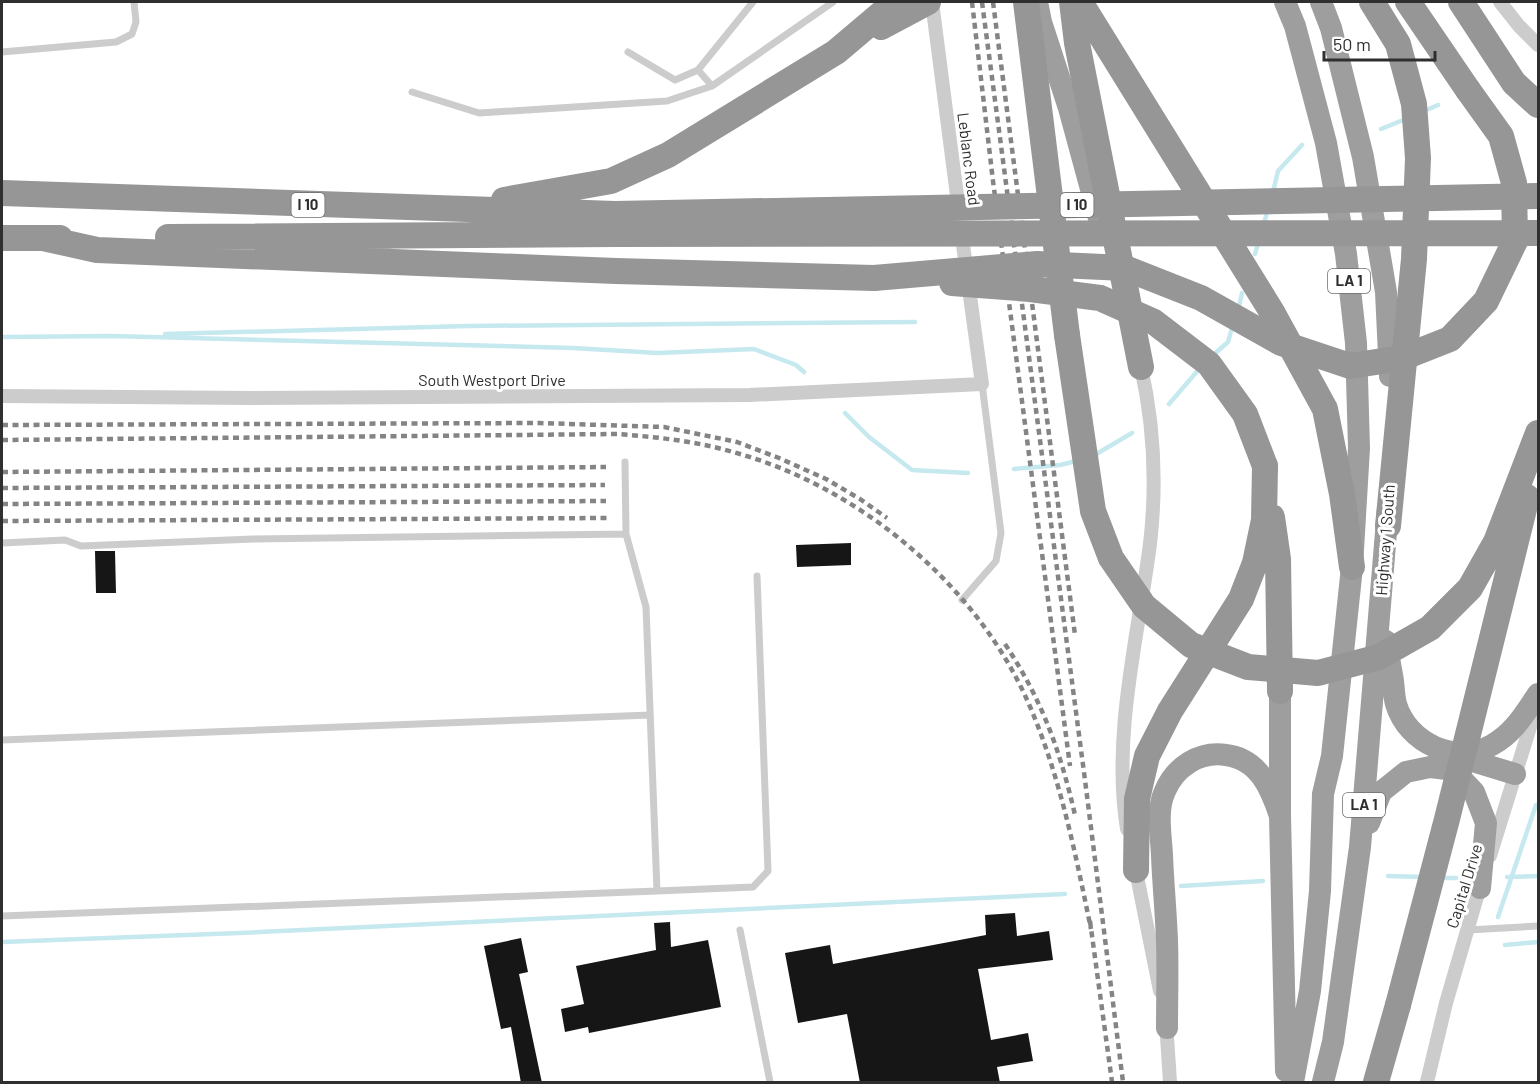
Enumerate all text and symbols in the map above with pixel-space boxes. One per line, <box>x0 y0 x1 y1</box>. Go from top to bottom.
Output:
scale bar <box>1324 24 1435 62</box>
text: 50 m <box>1333 33 1371 55</box>
street label: Leblanc Road <box>954 111 985 207</box>
road number: I 10 <box>292 193 324 217</box>
road number: I 10 <box>1060 193 1094 217</box>
road number: LA 1 <box>1328 269 1370 293</box>
street label: South Westport Drive <box>418 370 566 389</box>
street label: Highway 1 South <box>1371 484 1398 596</box>
road number: LA 1 <box>1343 793 1385 817</box>
street label: Capital Drive <box>1442 841 1485 930</box>

